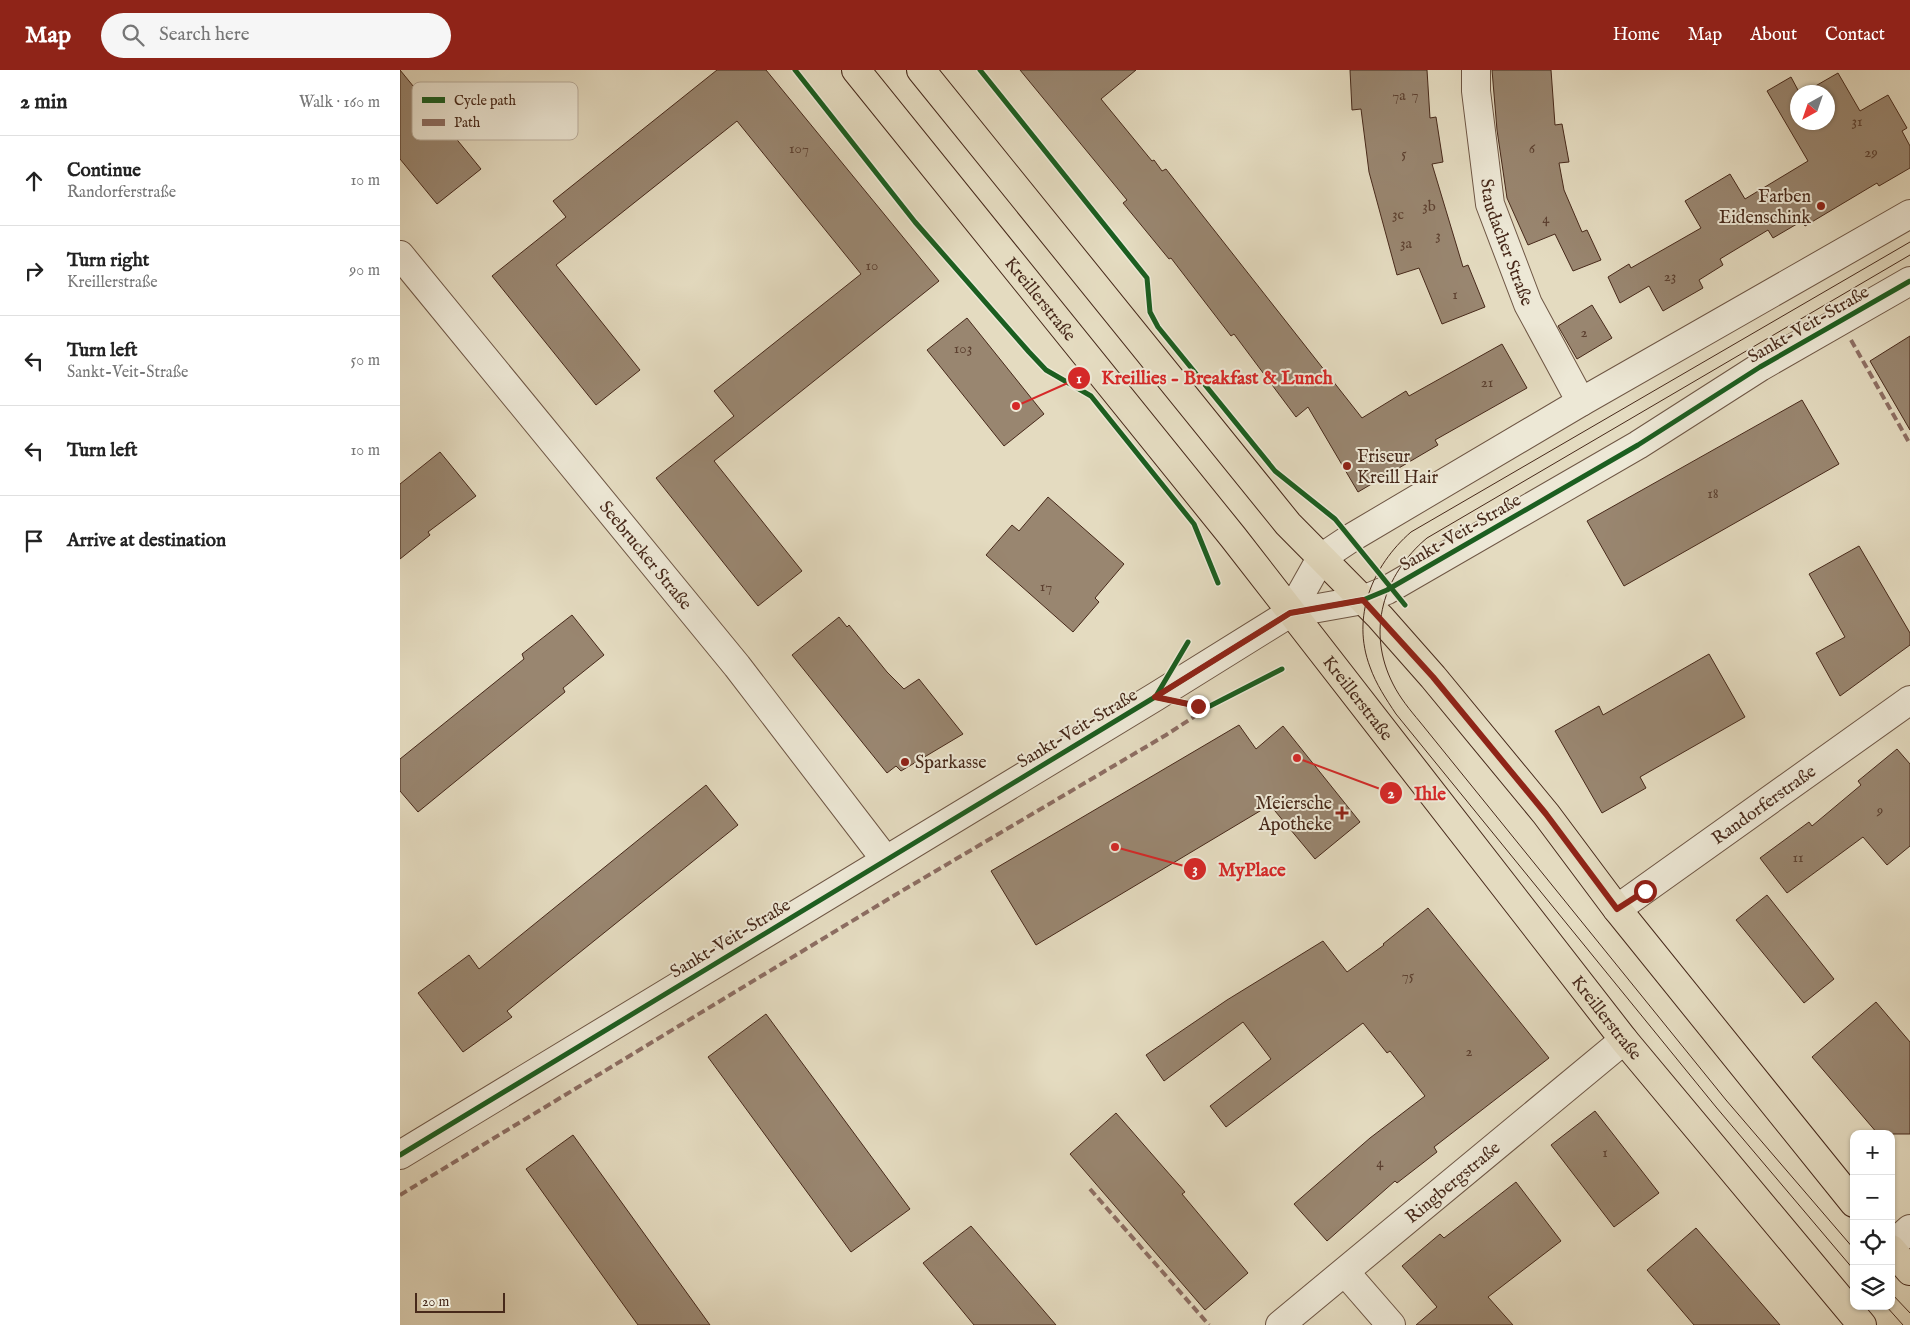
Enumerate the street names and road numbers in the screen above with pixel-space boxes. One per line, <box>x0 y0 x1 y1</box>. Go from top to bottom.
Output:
street label: Staudacher Straße <box>1474 177 1538 309</box>
street label: Kreillerstraße <box>999 253 1080 347</box>
street label: Sankt-Veit-Straße <box>1744 281 1874 369</box>
street label: Sankt-Veit-Straße <box>1396 489 1526 577</box>
street label: Seebrucker Straße <box>593 497 696 615</box>
street label: Kreillerstraße <box>1317 652 1397 746</box>
street label: Sankt-Veit-Straße <box>1013 684 1142 774</box>
street label: Randorferstraße <box>1708 761 1821 851</box>
street label: Sankt-Veit-Straße <box>666 894 795 984</box>
street label: Kreillerstraße <box>1565 971 1646 1066</box>
street label: Ringbergstraße <box>1401 1137 1506 1229</box>

